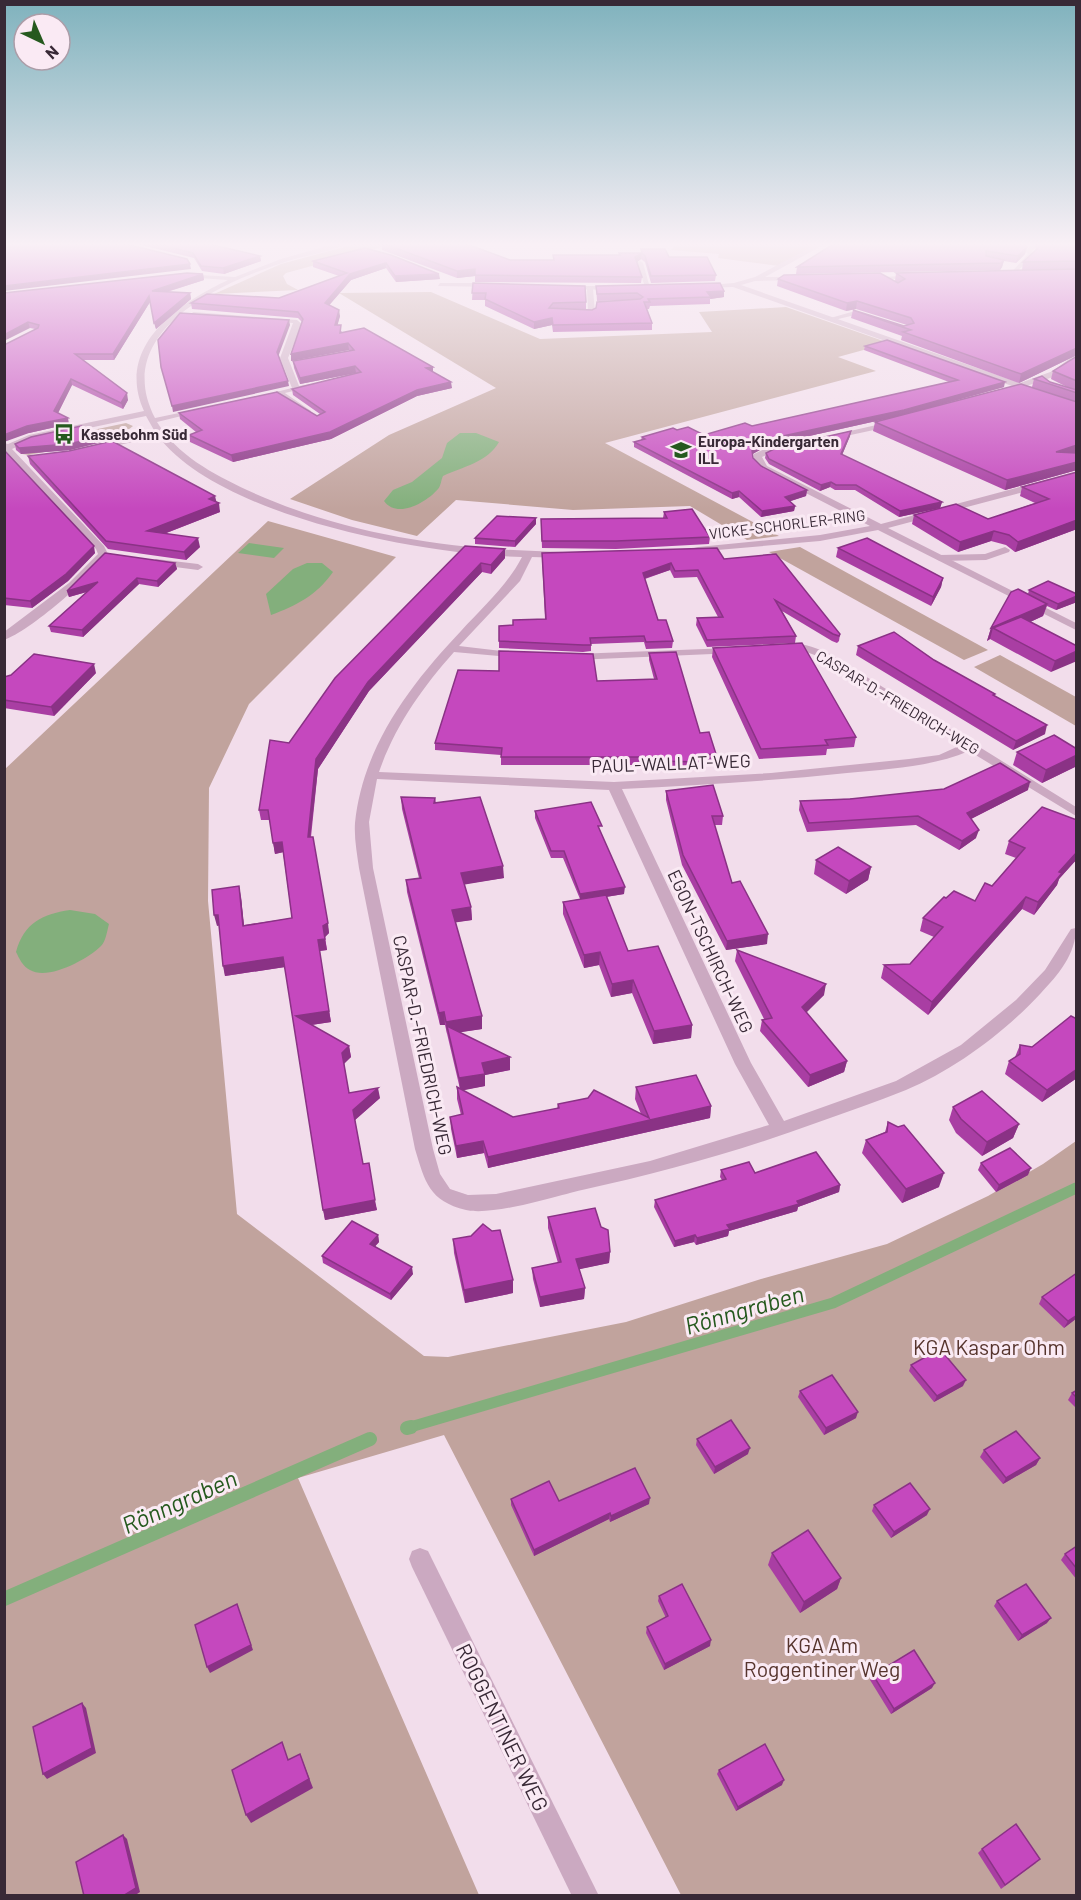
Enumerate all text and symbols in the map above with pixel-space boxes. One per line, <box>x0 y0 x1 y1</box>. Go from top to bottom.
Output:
north arrow <box>12 12 72 72</box>
text: N <box>42 43 63 64</box>
bus stop icon: Kassebohm Süd <box>52 422 76 446</box>
place label: Kassebohm Süd <box>81 425 188 443</box>
place label: Europa-Kindergarten ILL <box>698 432 839 467</box>
school or university icon: Europa-Kindergarten ILL <box>669 438 693 462</box>
street label: VICKE-SCHORLER-RING <box>708 505 866 543</box>
street label: CASPAR-D.-FRIEDRICH-WEG <box>813 646 983 758</box>
street label: PAUL-WALLAT-WEG <box>591 749 751 777</box>
street label: EGON-TSCHIRCH-WEG <box>663 866 759 1036</box>
street label: CASPAR-D.-FRIEDRICH-WEG <box>389 933 457 1157</box>
water label: Rönngraben <box>681 1278 807 1340</box>
park label: KGA Kaspar Ohm <box>913 1334 1065 1359</box>
water label: Rönngraben <box>117 1463 241 1539</box>
park label: KGA Am Roggentiner Weg <box>744 1632 900 1681</box>
street label: ROGGENTINER WEG <box>452 1639 554 1815</box>

